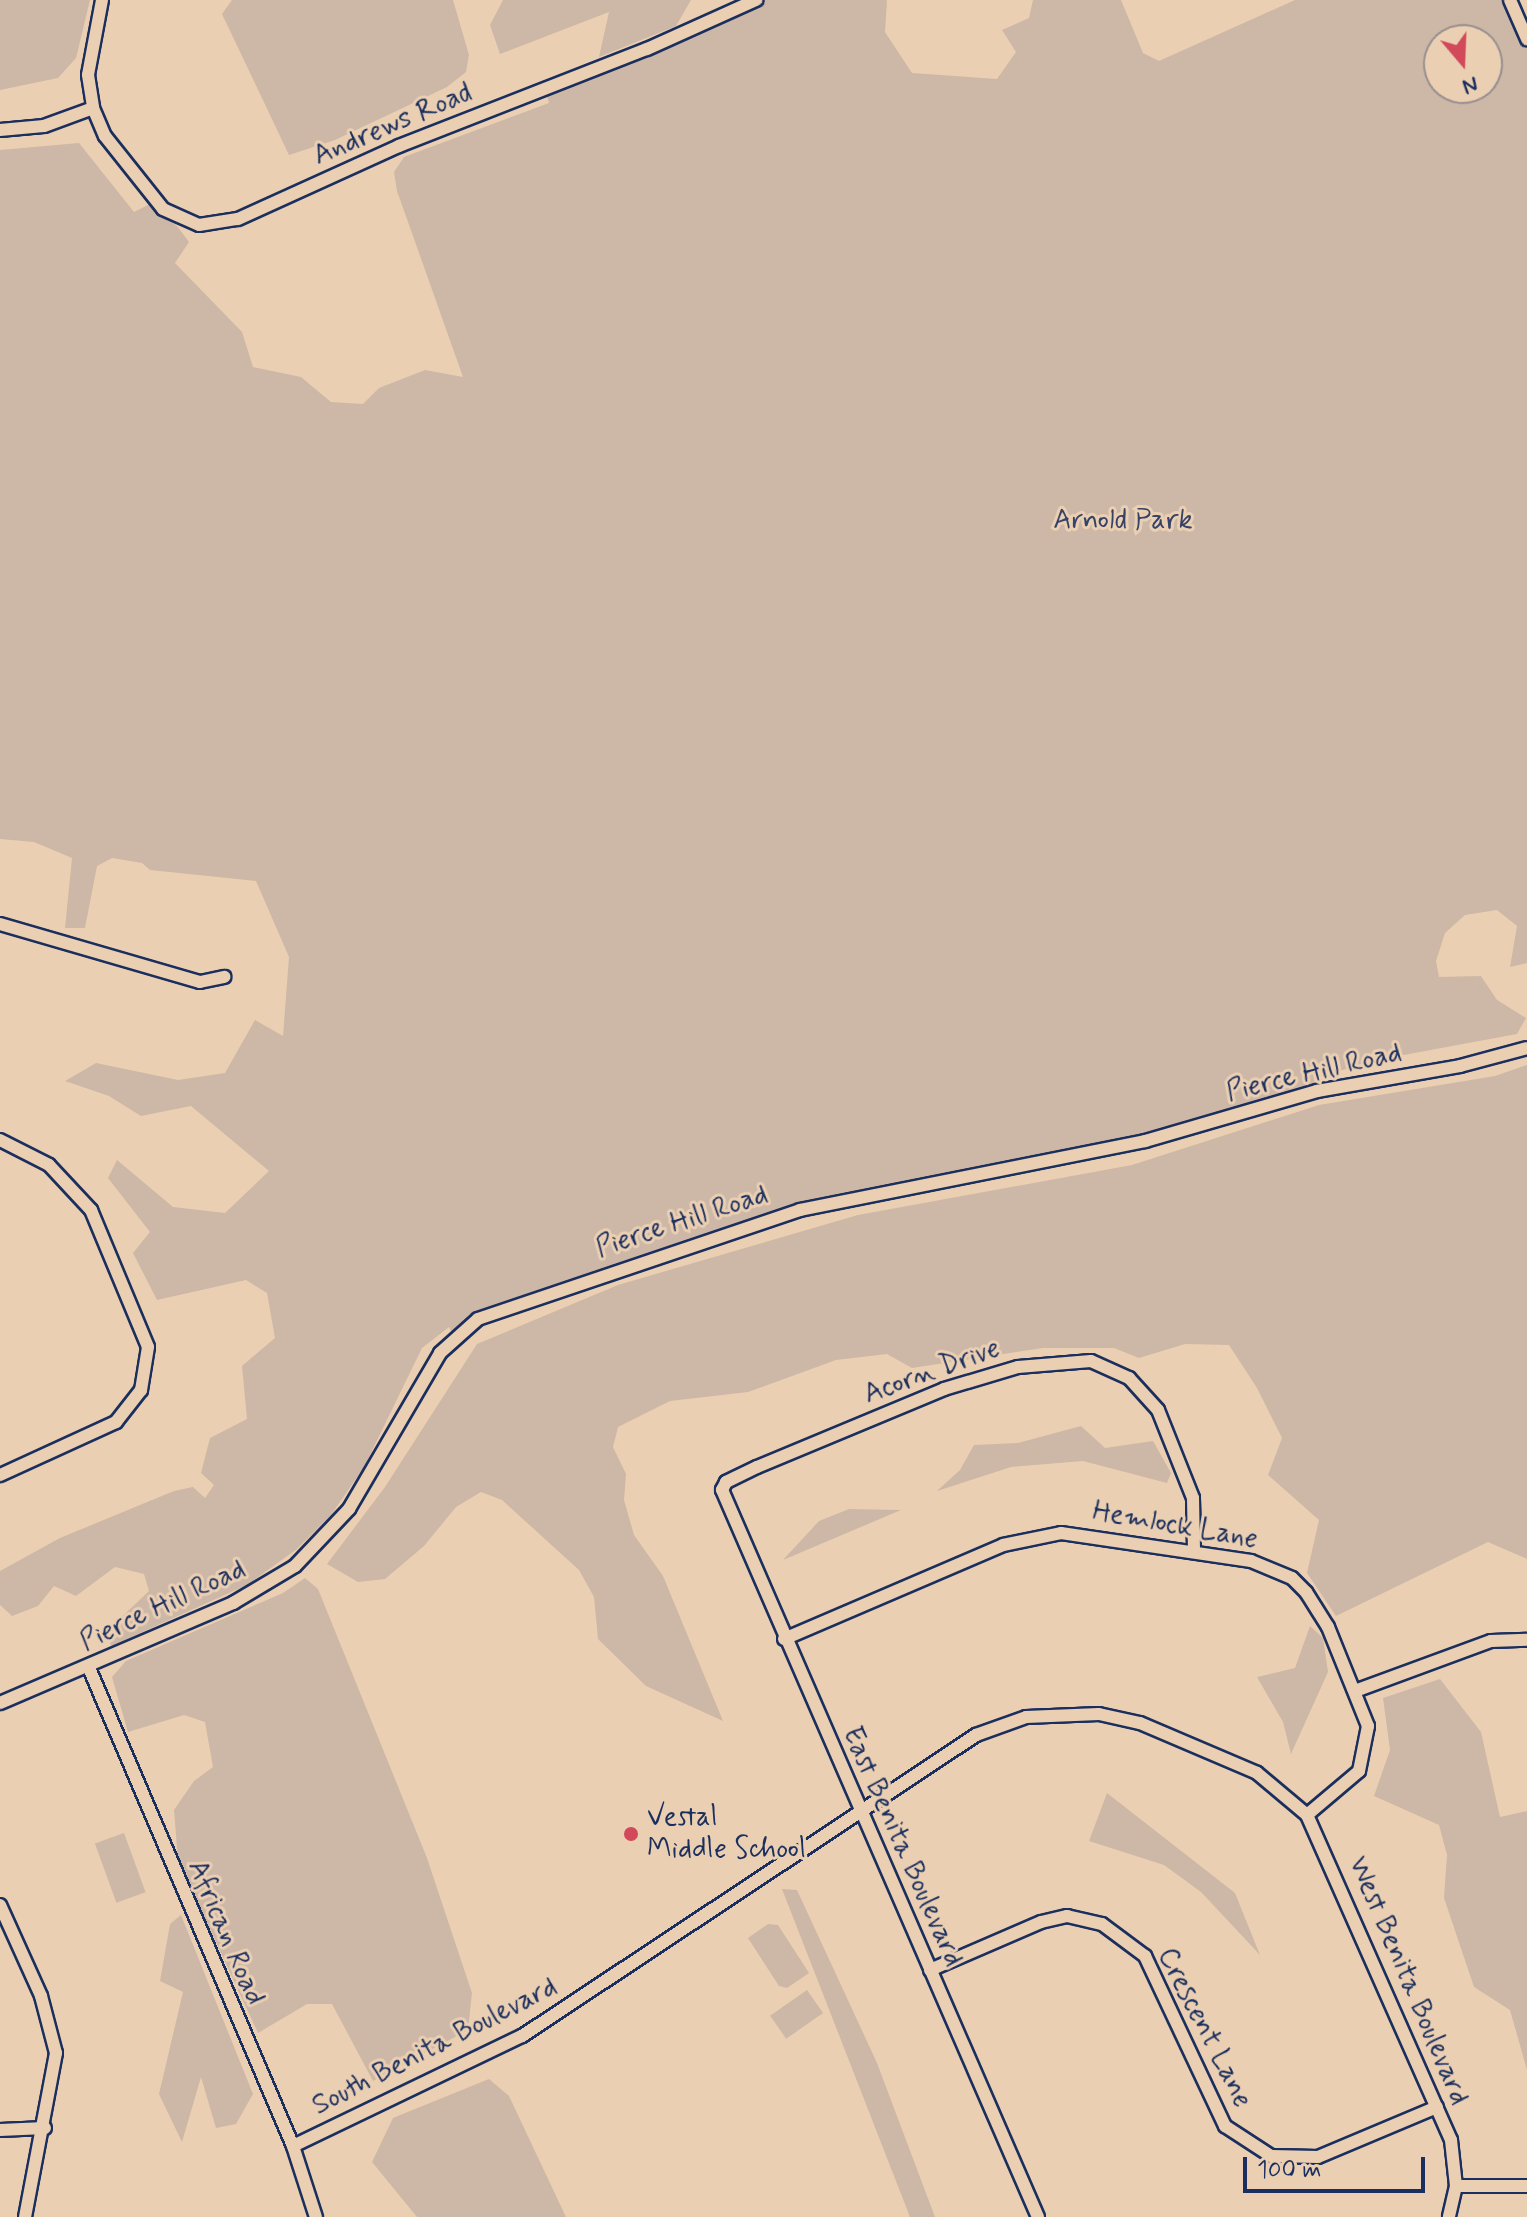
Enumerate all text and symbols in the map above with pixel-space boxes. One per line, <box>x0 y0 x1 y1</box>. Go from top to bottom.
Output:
north arrow <box>1423 24 1503 104</box>
text: N <box>1459 69 1482 100</box>
street label: Andrews Road <box>309 77 477 173</box>
park label: Arnold Park <box>1054 504 1192 538</box>
street label: Pierce Hill Road <box>1223 1037 1405 1109</box>
street label: Pierce Hill Road <box>592 1178 772 1266</box>
street label: Acorn Drive <box>859 1332 1005 1412</box>
street label: Hemlock Lane <box>1089 1495 1261 1557</box>
street label: Pierce Hill Road <box>75 1553 251 1659</box>
street label: East Benita Boulevard <box>834 1722 970 1972</box>
place label: Vestal Middle School <box>647 1801 807 1867</box>
marker: Vestal Middle School <box>622 1825 640 1843</box>
street label: West Benita Boulevard <box>1340 1852 1476 2110</box>
street label: African Road <box>179 1856 271 2010</box>
street label: Crescent Lane <box>1149 1942 1259 2114</box>
street label: South Benita Boulevard <box>307 1971 563 2123</box>
scale bar <box>1247 2141 1429 2191</box>
text: 100 m <box>1257 2155 1321 2186</box>

